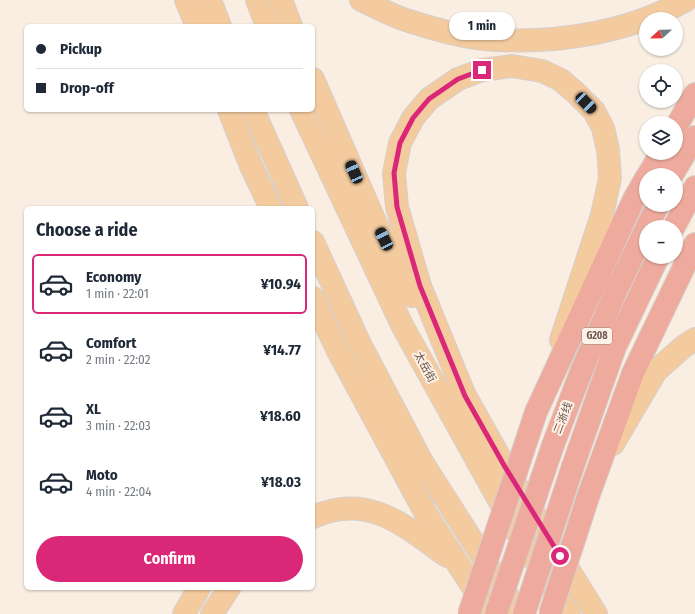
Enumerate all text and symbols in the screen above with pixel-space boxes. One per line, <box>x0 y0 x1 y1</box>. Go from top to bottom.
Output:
callout: 1 min <box>449 12 515 40</box>
north arrow <box>639 12 683 56</box>
map controls <box>639 12 683 264</box>
text: 1 min <box>468 18 496 33</box>
text: Pickup <box>60 40 102 58</box>
route end <box>473 61 491 79</box>
button: locate <box>639 64 683 108</box>
text: Drop-off <box>60 79 114 97</box>
car <box>573 90 599 116</box>
button: layers <box>639 116 683 160</box>
car <box>344 159 364 185</box>
button: + <box>639 168 683 212</box>
text: Choose a ride <box>36 219 138 241</box>
button: − <box>639 220 683 264</box>
car <box>373 226 395 252</box>
icon: car <box>38 266 74 302</box>
text: Economy <box>86 268 141 286</box>
text: ¥10.94 <box>261 275 301 293</box>
text: 1 min · 22:01 <box>86 286 149 301</box>
road number: G208 <box>582 328 612 344</box>
icon: car <box>38 332 74 368</box>
text: Comfort <box>86 334 137 352</box>
text: ¥14.77 <box>263 341 301 359</box>
street label: 太岳街 <box>411 349 439 385</box>
text: 2 min · 22:02 <box>86 352 150 367</box>
icon: car <box>38 398 74 434</box>
text: XL <box>86 400 101 418</box>
street label: 二淅线 <box>551 400 575 436</box>
text: ¥18.60 <box>260 407 301 425</box>
text: 3 min · 22:03 <box>86 418 151 433</box>
icon: car <box>38 464 74 500</box>
text: Moto <box>86 466 118 484</box>
text: ¥18.03 <box>261 473 301 491</box>
text: 4 min · 22:04 <box>86 484 152 499</box>
button: Confirm <box>36 536 303 582</box>
route start <box>551 547 569 565</box>

